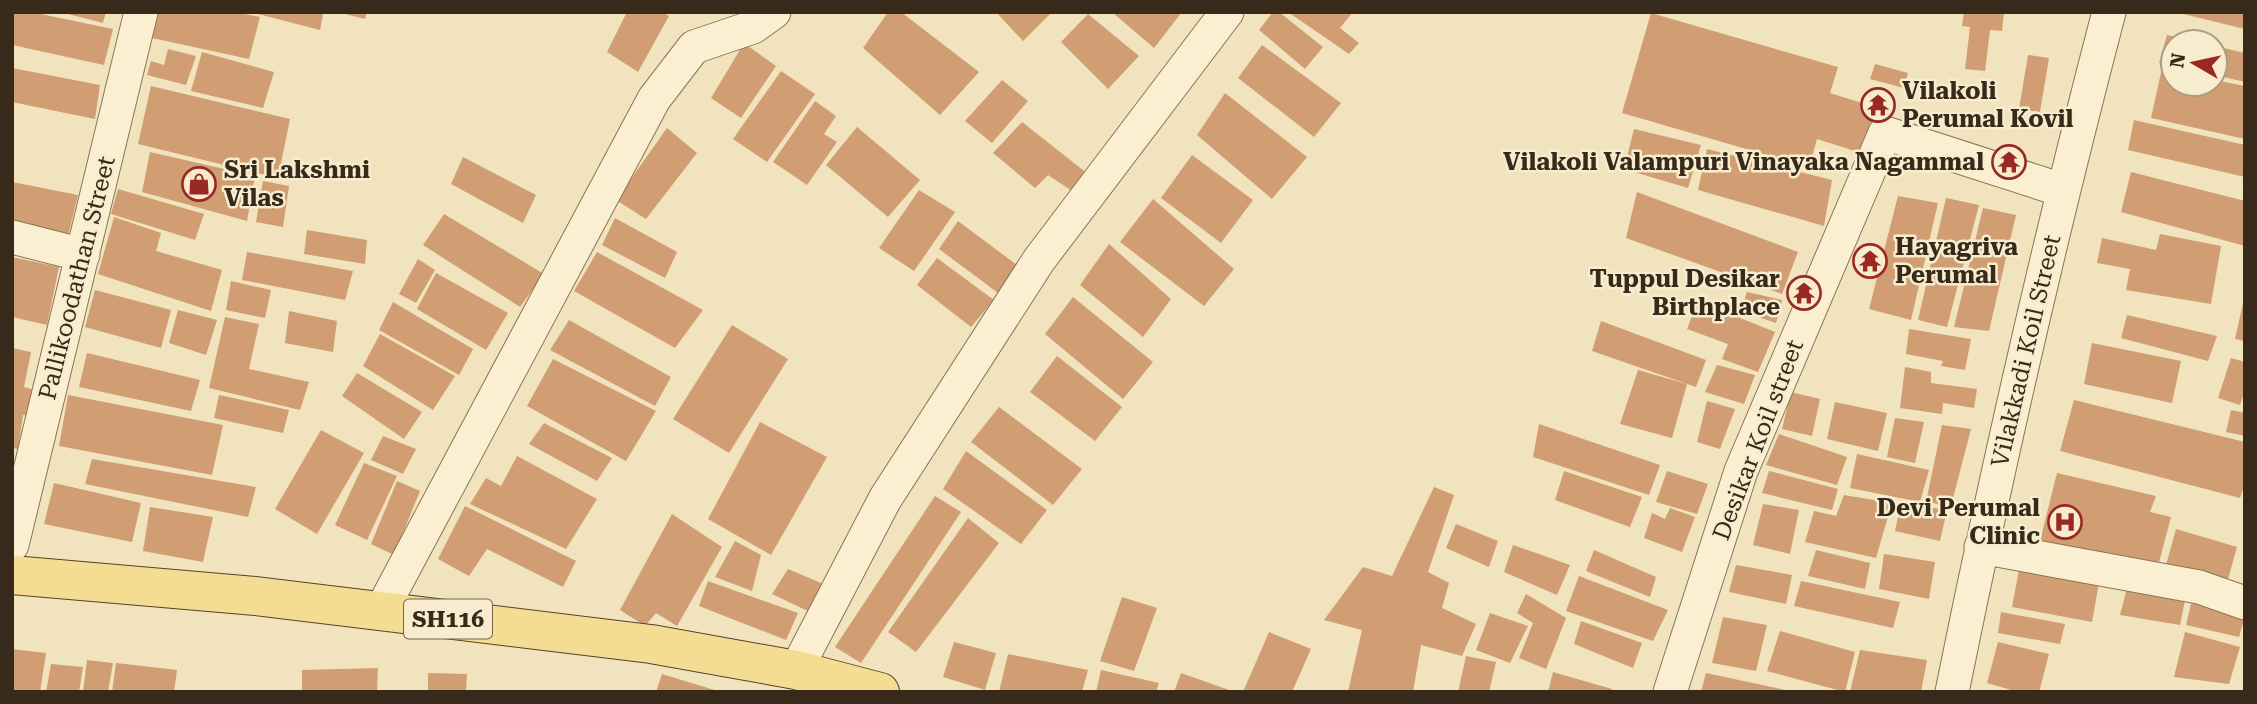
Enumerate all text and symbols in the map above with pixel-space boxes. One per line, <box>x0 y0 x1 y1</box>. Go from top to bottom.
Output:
north arrow <box>2159 28 2229 98</box>
text: N <box>2165 51 2190 69</box>
place label: Vilakoli Perumal Kovil <box>1902 77 2073 133</box>
temple icon: Vilakoli Perumal Kovil <box>1859 86 1897 124</box>
temple icon: Vilakoli Valampuri Vinayaka Nagammal <box>1990 143 2028 181</box>
place label: Vilakoli Valampuri Vinayaka Nagammal <box>1503 148 1984 176</box>
street label: Pallikoodathan Street <box>33 153 121 403</box>
place label: Sri Lakshmi Vilas <box>224 156 370 212</box>
shop icon: Sri Lakshmi Vilas <box>180 165 218 203</box>
street label: Vilakkadi Koil Street <box>1986 232 2066 470</box>
place label: Hayagriva Perumal <box>1895 233 2018 289</box>
temple icon: Hayagriva Perumal <box>1851 242 1889 280</box>
place label: Tuppul Desikar Birthplace <box>1590 265 1780 321</box>
temple icon: Tuppul Desikar Birthplace <box>1785 274 1823 312</box>
street label: Desikar Koil street <box>1707 336 1809 544</box>
place label: Devi Perumal Clinic <box>1877 494 2040 550</box>
hospital icon: Devi Perumal Clinic <box>2046 503 2084 541</box>
road number: SH116 <box>404 600 492 638</box>

